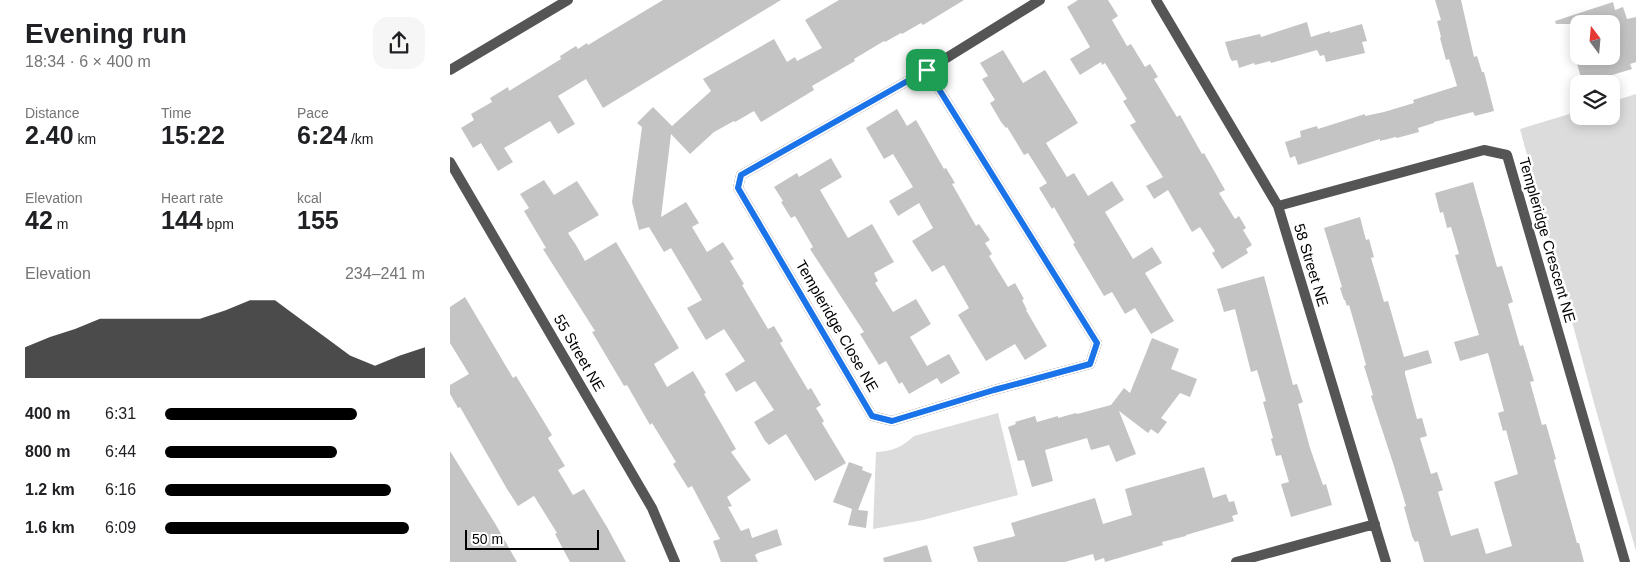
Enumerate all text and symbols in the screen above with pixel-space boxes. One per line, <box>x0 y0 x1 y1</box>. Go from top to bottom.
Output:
north arrow <box>1570 15 1620 65</box>
map controls <box>1570 15 1620 125</box>
button: share <box>373 17 425 69</box>
text: Evening run <box>25 18 187 49</box>
pin <box>906 49 948 91</box>
text: 18:34 · 6 × 400 m <box>25 53 151 70</box>
icon: arrive <box>913 56 941 84</box>
button: layers <box>1570 75 1620 125</box>
text: Distance <box>25 105 79 121</box>
text: Time <box>161 105 192 121</box>
text: Pace <box>297 105 329 121</box>
text: 2.40 <box>25 121 74 149</box>
text: 15:22 <box>161 121 225 149</box>
text: 6:24 <box>297 121 347 149</box>
text: km <box>74 131 96 147</box>
text: /km <box>347 131 374 147</box>
street label: Templeridge Crescent NE <box>1516 155 1579 324</box>
text: Elevation <box>25 190 83 206</box>
text: Heart rate <box>161 190 223 206</box>
text: kcal <box>297 190 322 206</box>
text: 42 <box>25 206 53 234</box>
text: 144 <box>161 206 203 234</box>
text: 155 <box>297 206 339 234</box>
text: m <box>53 216 68 232</box>
text: bpm <box>203 216 234 232</box>
street label: 58 Street NE <box>1291 221 1332 308</box>
street label: Templeridge Close NE <box>793 257 882 395</box>
text: Elevation <box>25 265 91 282</box>
text: 234–241 m <box>345 265 425 282</box>
street label: 55 Street NE <box>551 311 608 394</box>
text: 400 m <box>25 405 70 422</box>
text: 6:31 <box>105 405 136 422</box>
text: 800 m <box>25 443 70 460</box>
text: 6:44 <box>105 443 136 460</box>
text: 1.2 km <box>25 481 75 498</box>
text: 6:16 <box>105 481 136 498</box>
text: 1.6 km <box>25 519 75 536</box>
text: 6:09 <box>105 519 136 536</box>
scale bar <box>465 527 599 550</box>
text: 50 m <box>472 531 503 547</box>

